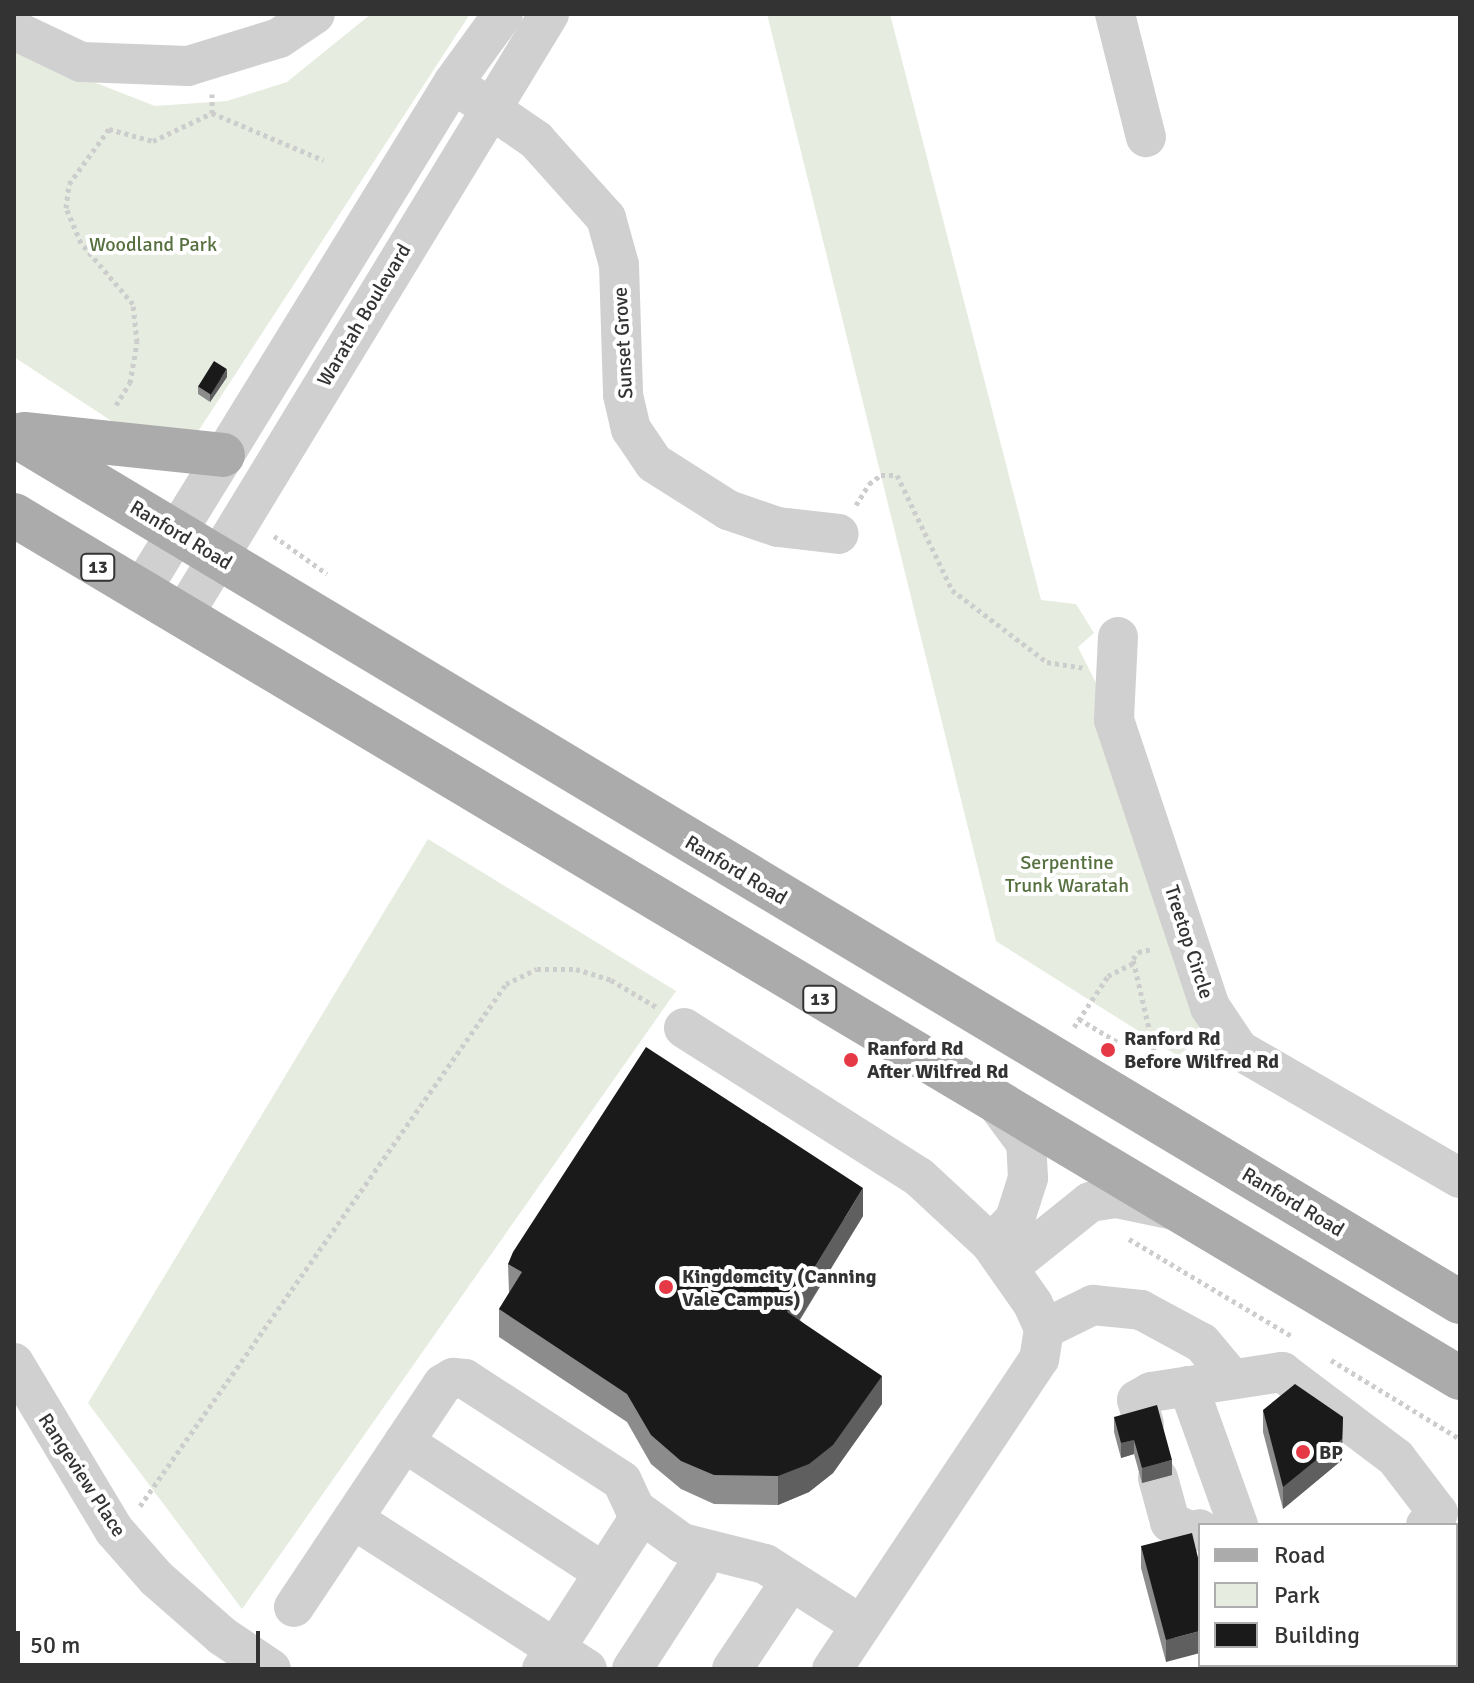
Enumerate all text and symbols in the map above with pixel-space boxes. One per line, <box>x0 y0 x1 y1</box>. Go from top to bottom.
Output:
park label: Woodland Park <box>89 232 217 256</box>
street label: Waratah Boulevard <box>312 239 416 391</box>
street label: Sunset Grove <box>608 286 638 400</box>
street label: Ranford Road <box>126 495 236 575</box>
road number: 13 <box>80 553 116 581</box>
street label: Ranford Road <box>681 830 791 910</box>
park label: Serpentine Trunk Waratah <box>1005 850 1129 897</box>
street label: Treetop Circle <box>1159 882 1219 1002</box>
road number: 13 <box>802 985 838 1013</box>
place label: Ranford Rd Before Wilfred Rd <box>1124 1026 1279 1073</box>
place label: Ranford Rd After Wilfred Rd <box>867 1036 1009 1083</box>
marker: Ranford Rd Before Wilfred Rd <box>1099 1041 1117 1059</box>
marker: Ranford Rd After Wilfred Rd <box>842 1051 860 1069</box>
street label: Ranford Road <box>1238 1162 1348 1242</box>
place label: Kingdomcity (Canning Vale Campus) <box>682 1264 876 1311</box>
marker: Kingdomcity (Canning Vale Campus) <box>657 1278 675 1296</box>
street label: Rangeview Place <box>33 1409 131 1541</box>
place label: BP <box>1319 1440 1343 1464</box>
marker: BP <box>1294 1443 1312 1461</box>
legend <box>1198 1523 1458 1667</box>
text: Road <box>1274 1540 1325 1570</box>
text: Park <box>1274 1580 1320 1610</box>
scale bar <box>20 1615 264 1665</box>
text: Building <box>1274 1620 1360 1650</box>
text: 50 m <box>30 1630 80 1660</box>

